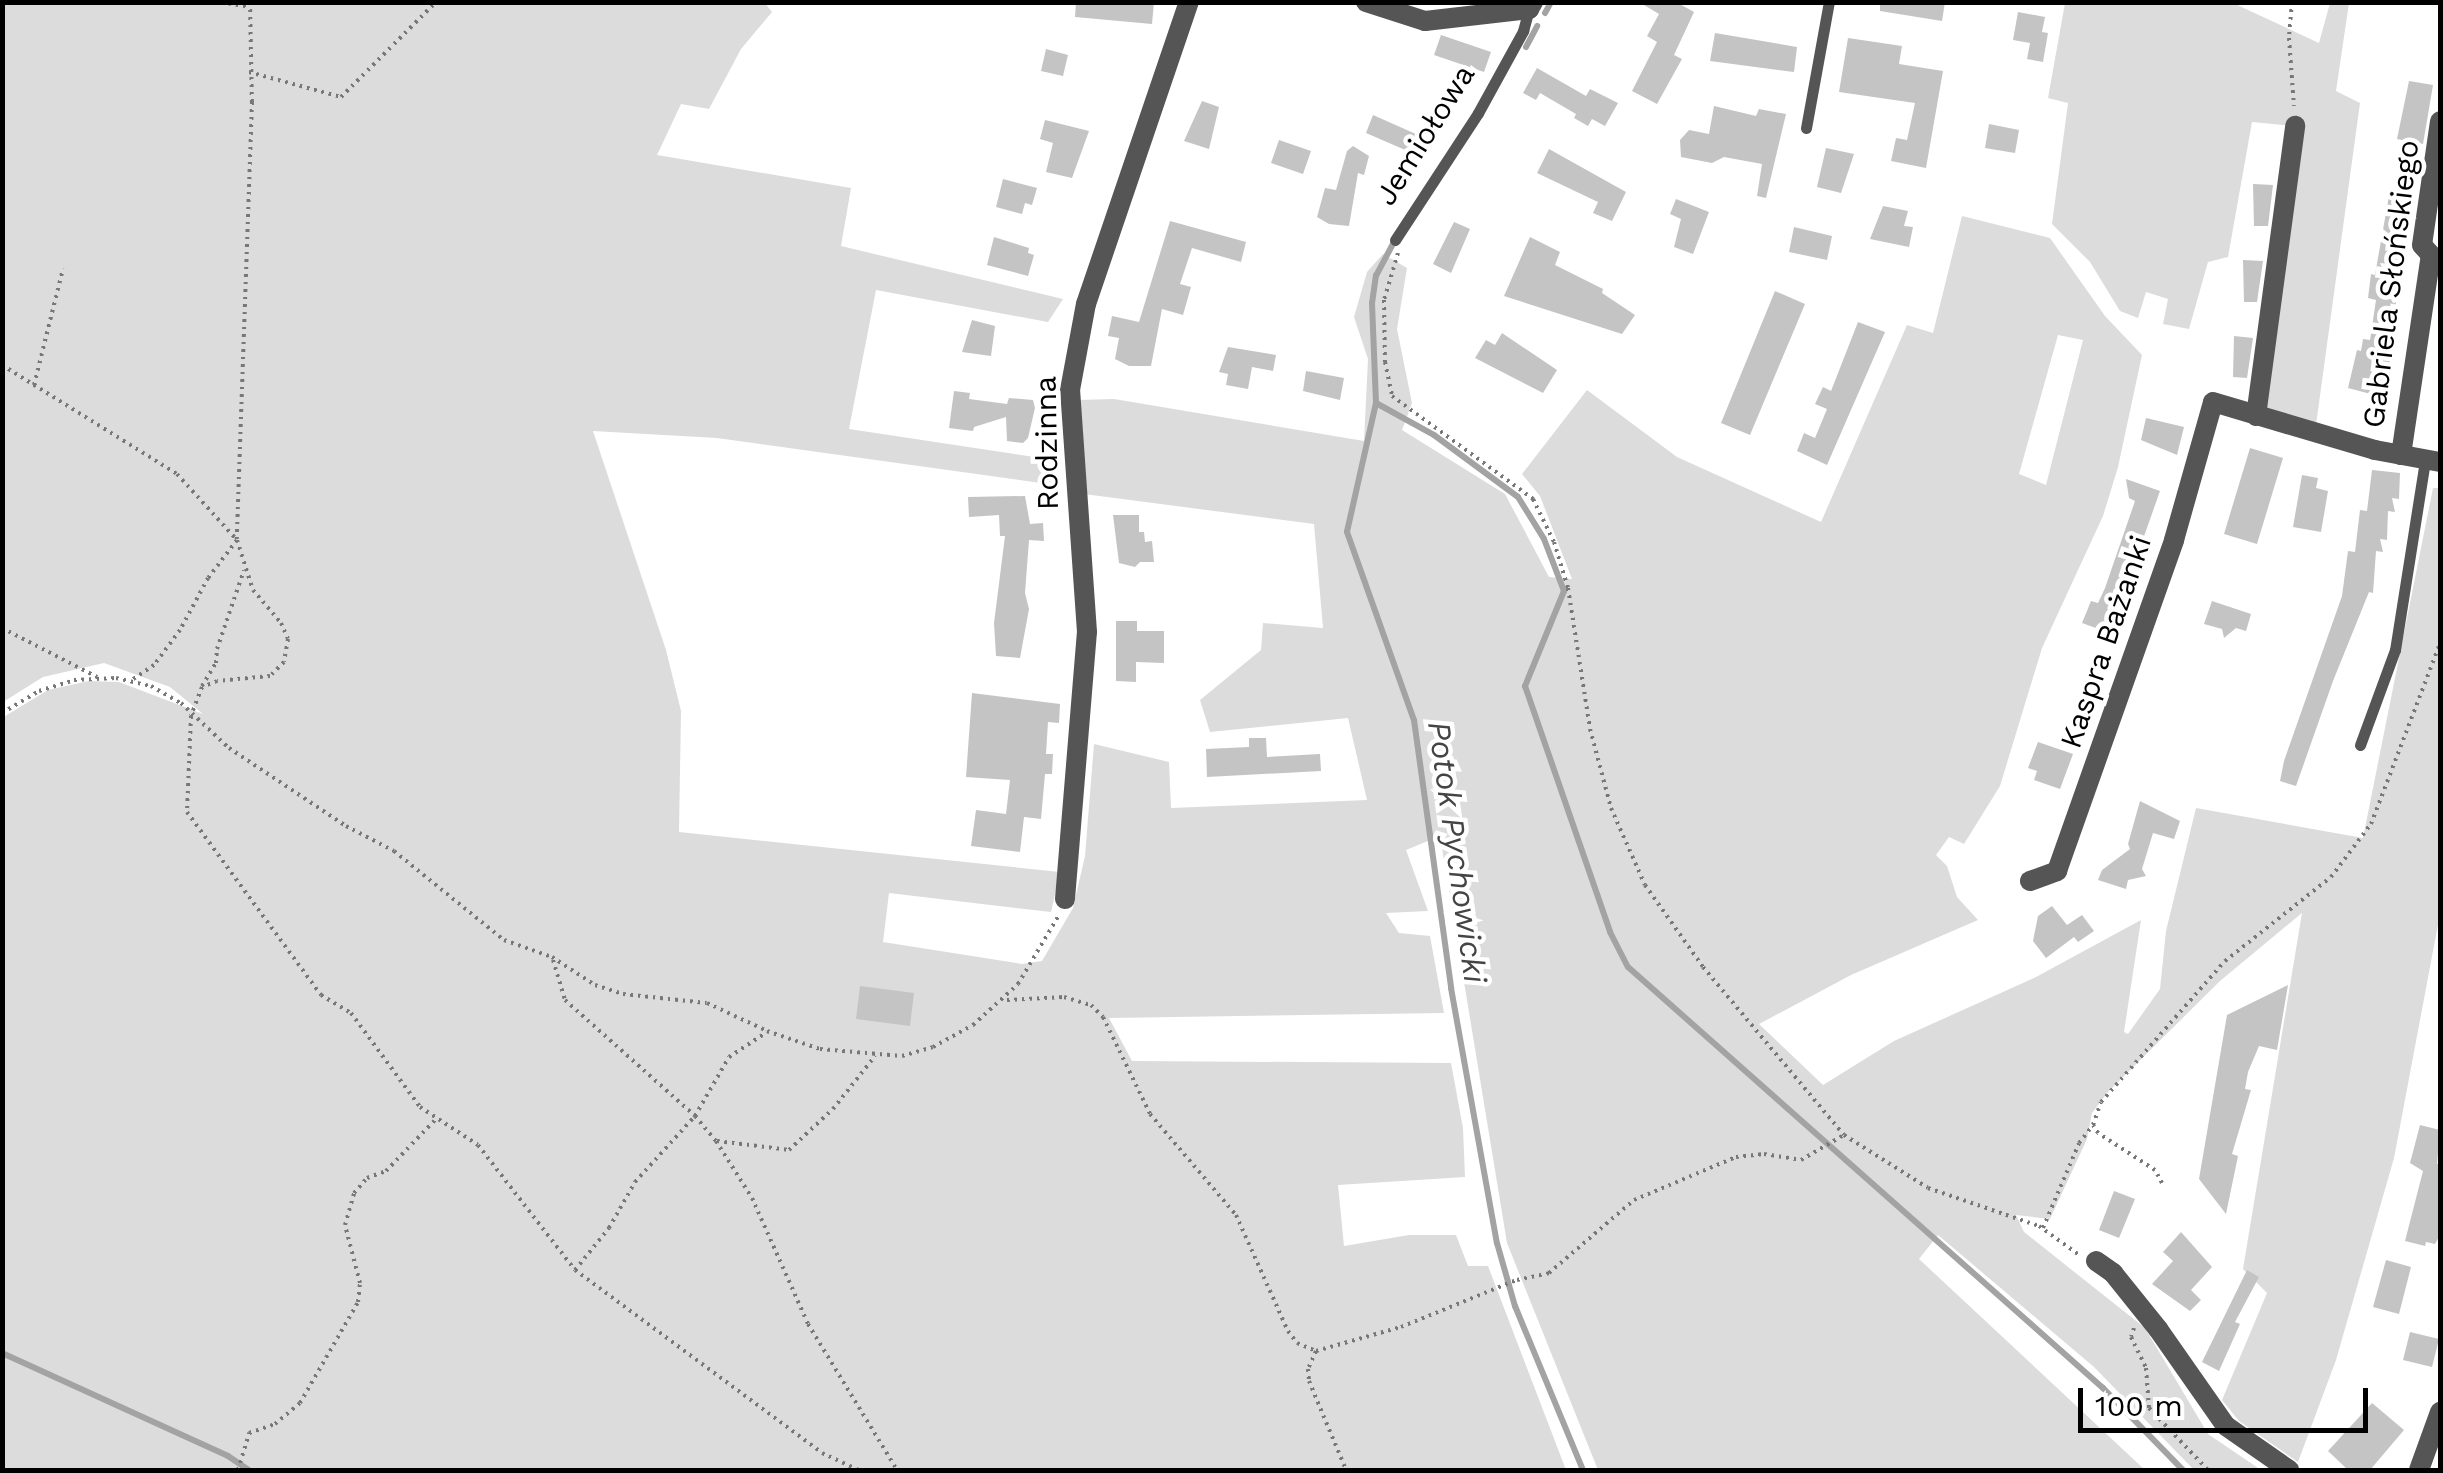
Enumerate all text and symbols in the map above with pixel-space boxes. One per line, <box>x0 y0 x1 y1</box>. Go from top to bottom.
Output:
street label: Jemiołowa <box>1368 58 1482 212</box>
street label: Gabriela Słońskiego <box>2355 138 2427 430</box>
street label: Rodzinna <box>1028 376 1066 510</box>
street label: Kaspra Bażanki <box>2053 531 2159 753</box>
water label: Potok Pychowicki <box>1420 718 1494 986</box>
scale bar <box>2083 1368 2373 1430</box>
text: 100 m <box>2095 1388 2183 1423</box>

